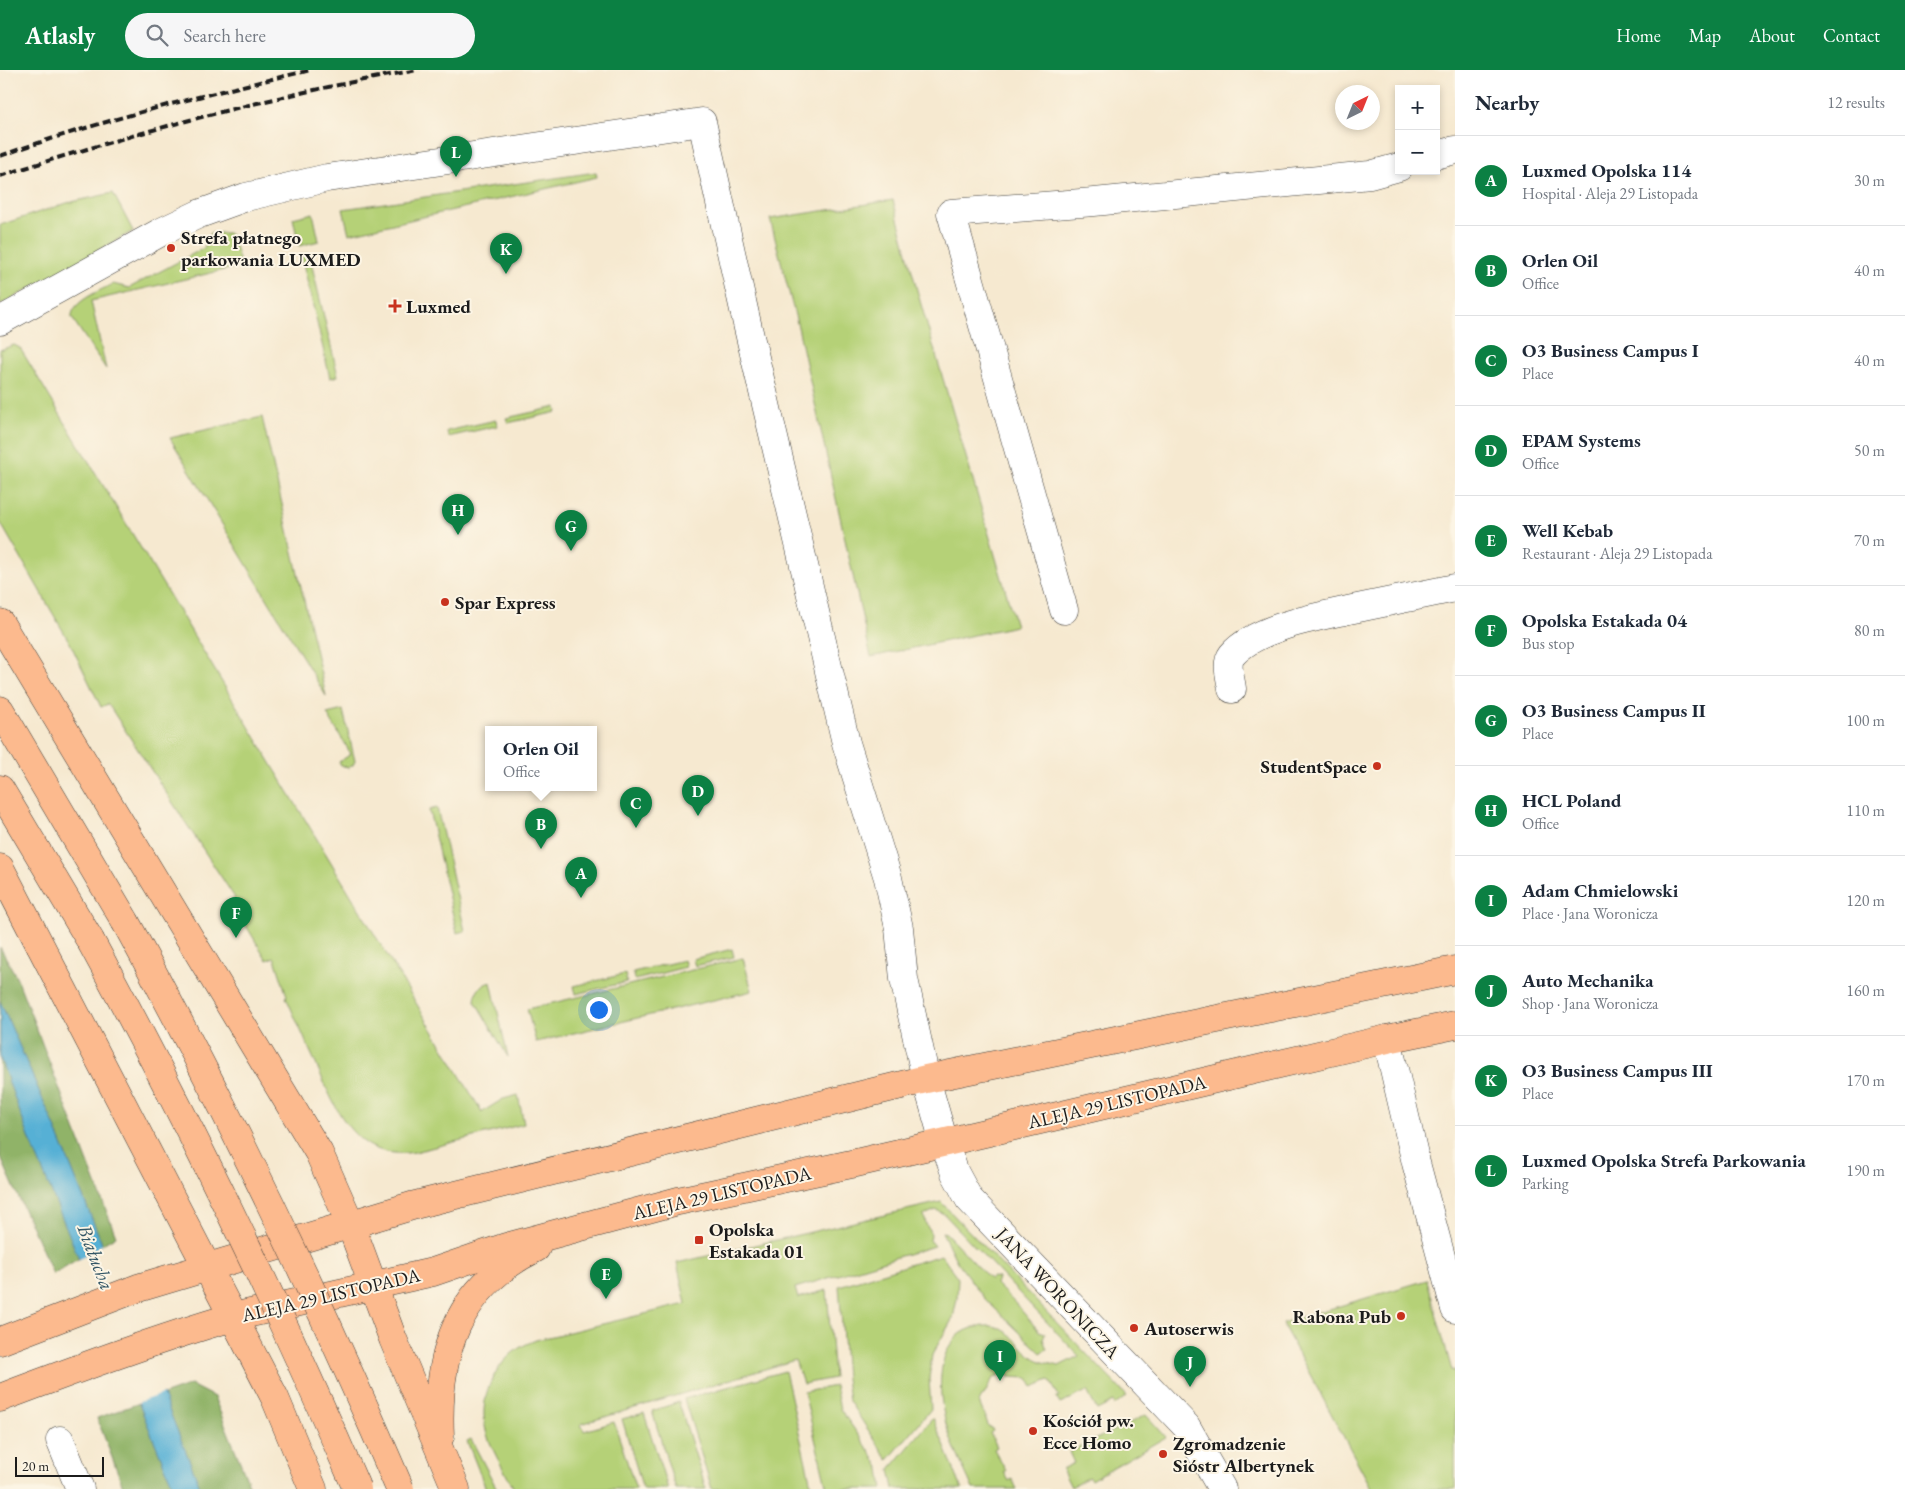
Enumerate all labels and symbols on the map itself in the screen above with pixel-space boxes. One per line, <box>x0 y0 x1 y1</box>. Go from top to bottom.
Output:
north arrow <box>1335 85 1380 130</box>
pin: L <box>440 136 472 177</box>
place label: Strefa płatnego parkowania LUXMED <box>181 225 361 272</box>
pin: K <box>490 233 522 274</box>
marker: Strefa płatnego parkowania LUXMED <box>165 242 177 254</box>
place label: Luxmed <box>406 294 471 319</box>
marker: Luxmed <box>388 299 402 313</box>
pin: H <box>442 494 474 535</box>
pin: G <box>555 510 587 551</box>
place label: Spar Express <box>455 590 556 615</box>
marker: Spar Express <box>439 596 451 608</box>
place label: StudentSpace <box>1261 754 1367 779</box>
marker: StudentSpace <box>1371 760 1383 772</box>
pin: D <box>682 775 714 816</box>
pin: C <box>620 787 652 828</box>
pin: B <box>525 808 557 849</box>
pin: A <box>565 857 597 898</box>
pin: F <box>220 897 252 938</box>
your location <box>586 997 612 1023</box>
street label: ALEJA 29 LISTOPADA <box>1024 1069 1210 1135</box>
street label: ALEJA 29 LISTOPADA <box>629 1160 815 1226</box>
place label: Opolska Estakada 01 <box>709 1217 804 1264</box>
water label: Białucha <box>71 1220 120 1293</box>
street label: JANA WORONICZA <box>992 1223 1124 1363</box>
marker: Opolska Estakada 01 <box>693 1234 705 1246</box>
pin: E <box>590 1258 622 1299</box>
street label: ALEJA 29 LISTOPADA <box>238 1262 424 1328</box>
place label: Rabona Pub <box>1293 1304 1391 1329</box>
marker: Rabona Pub <box>1395 1310 1407 1322</box>
place label: Autoserwis <box>1143 1316 1234 1341</box>
marker: Autoserwis <box>1128 1322 1140 1334</box>
pin: I <box>984 1340 1016 1381</box>
pin: J <box>1174 1346 1206 1387</box>
place label: Kościół pw. Ecce Homo <box>1043 1408 1134 1455</box>
marker: Kościół pw. Ecce Homo <box>1027 1425 1039 1437</box>
place label: Zgromadzenie Sióstr Albertynek <box>1173 1431 1315 1478</box>
marker: Zgromadzenie Sióstr Albertynek <box>1157 1448 1169 1460</box>
scale bar <box>15 1454 104 1477</box>

